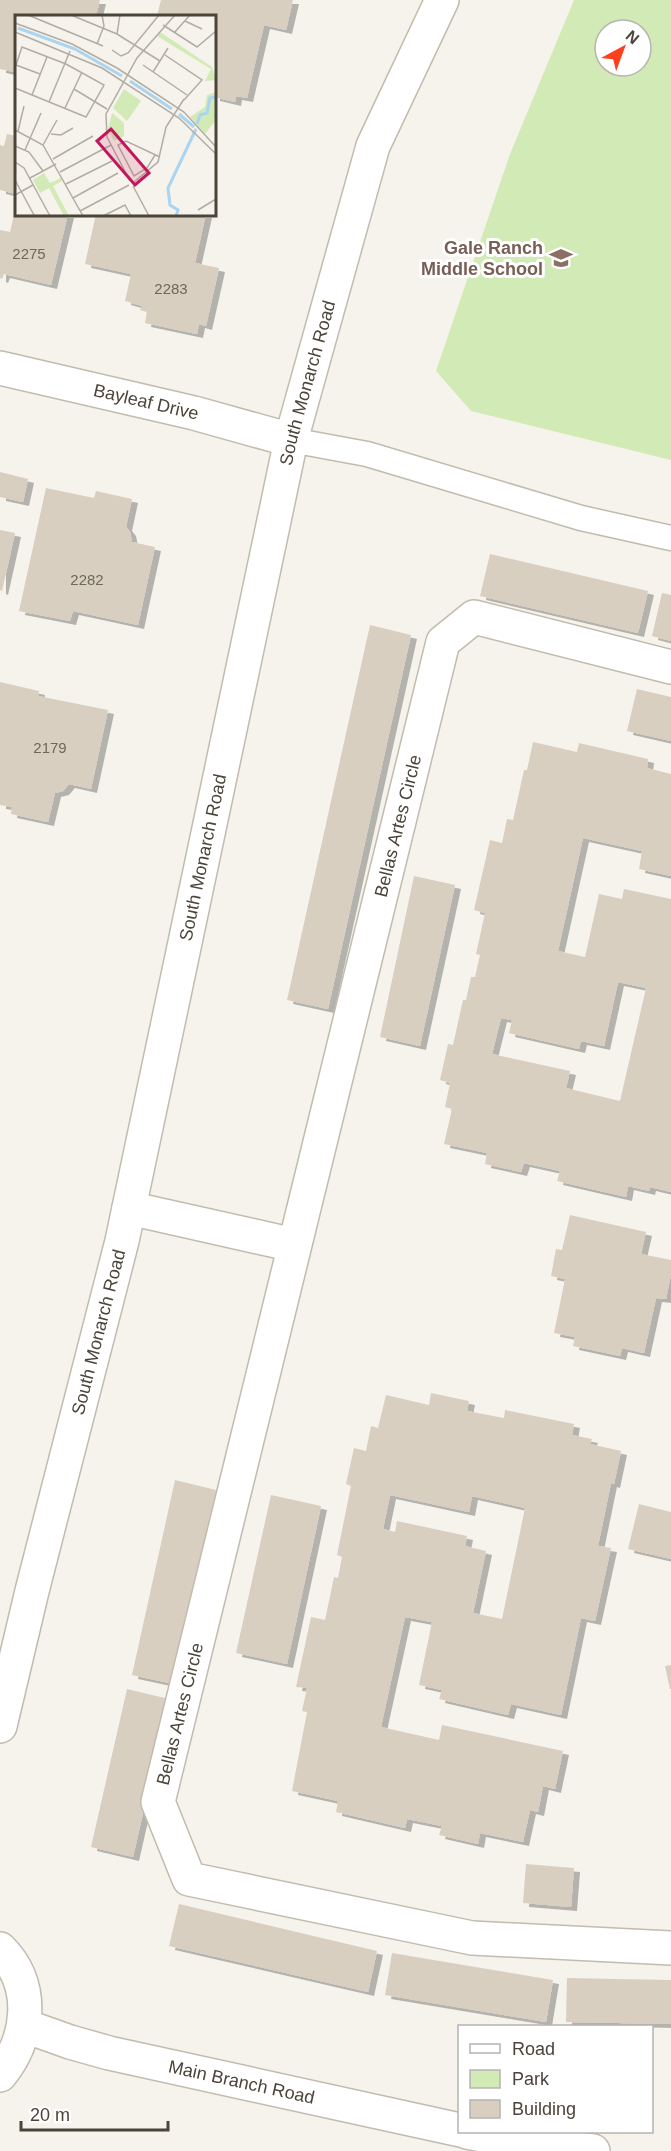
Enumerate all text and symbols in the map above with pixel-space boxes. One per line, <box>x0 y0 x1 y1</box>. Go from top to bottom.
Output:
inset map <box>15 15 216 216</box>
north arrow <box>593 18 653 78</box>
text: N <box>623 27 642 47</box>
place label: Gale Ranch Middle School <box>421 238 543 279</box>
house number: 2275 <box>12 245 46 262</box>
school or university icon: Gale Ranch Middle School <box>548 245 574 271</box>
house number: 2283 <box>154 280 188 297</box>
street label: South Monarch Road <box>276 298 339 467</box>
street label: Bayleaf Drive <box>92 380 201 424</box>
house number: 2282 <box>70 571 104 588</box>
house number: 2179 <box>33 739 67 756</box>
street label: Bellas Artes Circle <box>371 753 425 899</box>
street label: South Monarch Road <box>176 772 230 943</box>
street label: South Monarch Road <box>68 1247 129 1417</box>
street label: Bellas Artes Circle <box>153 1641 207 1787</box>
legend <box>458 2025 653 2133</box>
text: Road <box>512 2039 555 2059</box>
street label: Main Branch Road <box>167 2056 317 2108</box>
text: Park <box>512 2069 550 2089</box>
scale bar <box>21 2094 168 2132</box>
text: Building <box>512 2099 576 2119</box>
text: 20 m <box>30 2105 70 2125</box>

